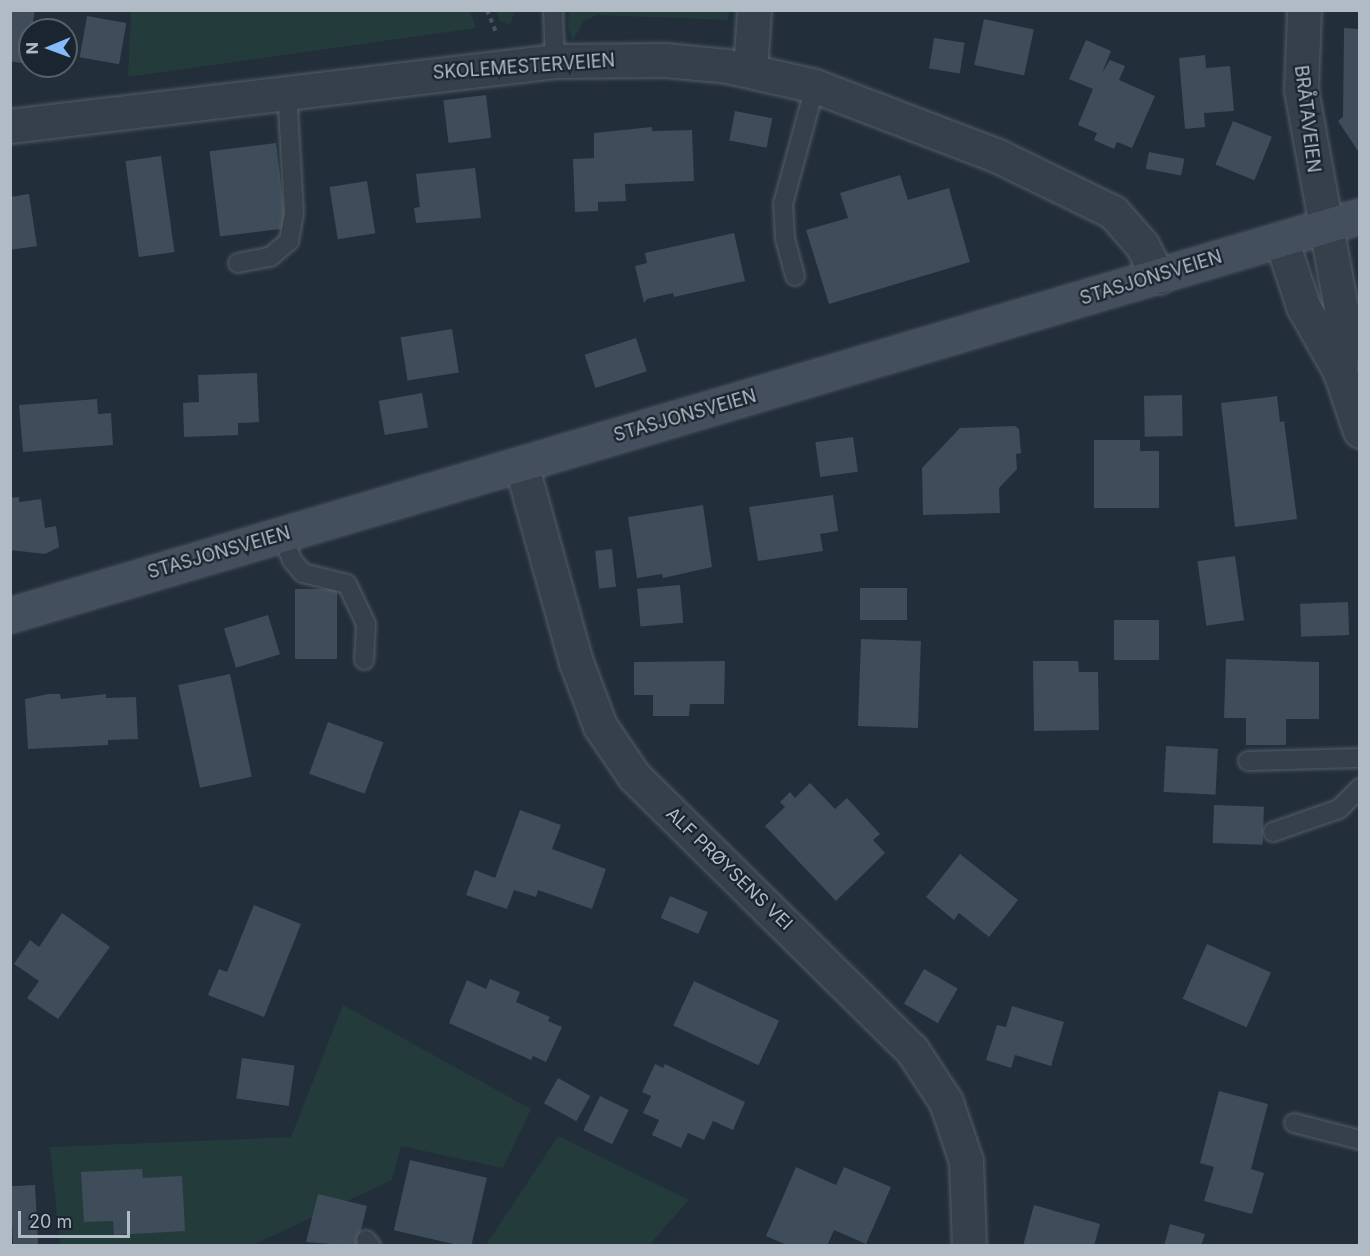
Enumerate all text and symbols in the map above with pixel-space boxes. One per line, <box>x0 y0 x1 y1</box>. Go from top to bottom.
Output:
north arrow <box>18 18 78 78</box>
text: N <box>22 42 42 55</box>
street label: SKOLEMESTERVEIEN <box>432 50 616 84</box>
street label: BRÅTAVEIEN <box>1290 64 1324 174</box>
street label: STASJONSVEIEN <box>1077 246 1225 310</box>
street label: STASJONSVEIEN <box>611 385 759 447</box>
street label: STASJONSVEIEN <box>145 522 293 584</box>
street label: ALF PRØYSENS VEI <box>661 803 797 935</box>
scale bar <box>21 1199 134 1237</box>
text: 20 m <box>29 1211 72 1232</box>

